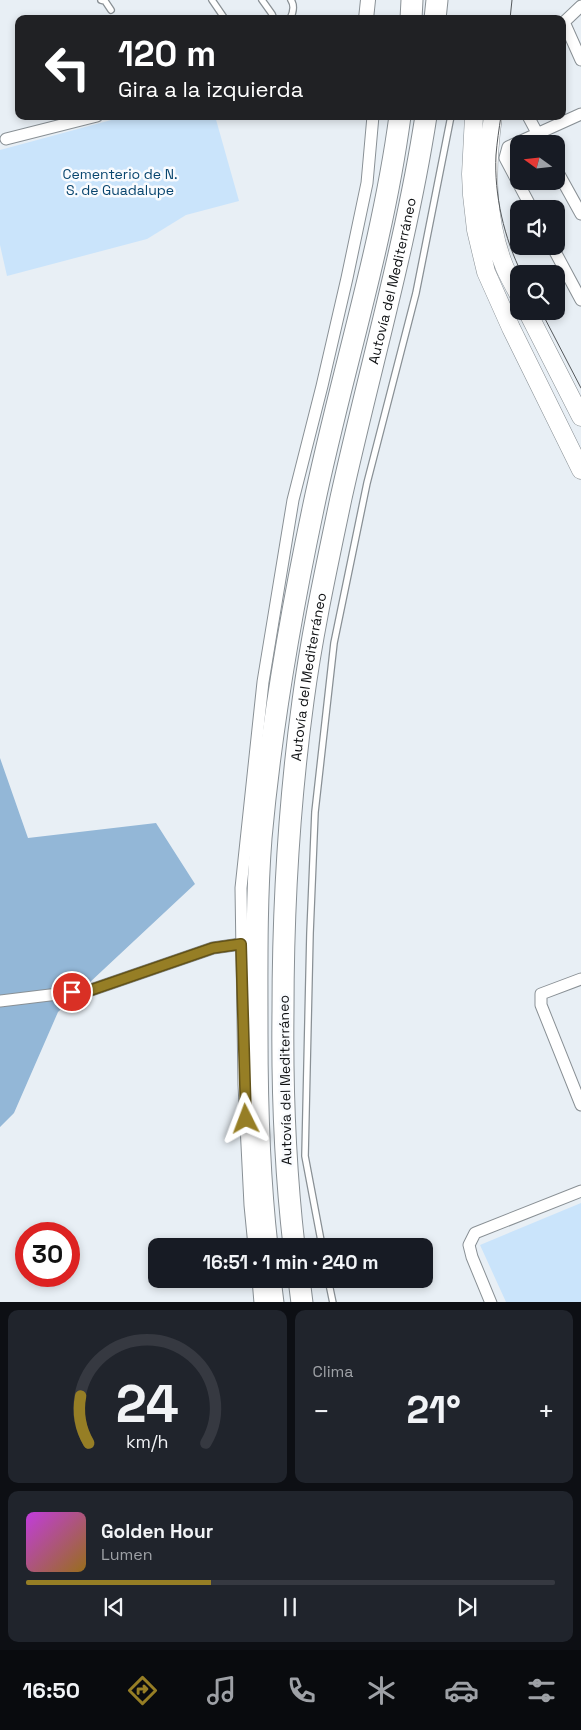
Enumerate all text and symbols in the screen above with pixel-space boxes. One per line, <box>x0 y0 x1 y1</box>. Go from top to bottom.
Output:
text: 120 m <box>118 32 216 76</box>
icon: left <box>35 35 100 100</box>
text: Gira a la izquierda <box>118 75 303 103</box>
north arrow <box>510 135 565 190</box>
map controls <box>510 135 565 320</box>
park label: Cementerio de N. S. de Guadalupe <box>62 165 178 199</box>
street label: Autovía del Mediterráneo <box>364 196 420 366</box>
button: sound <box>510 200 565 255</box>
button: search <box>510 265 565 320</box>
street label: Autovía del Mediterráneo <box>287 591 330 762</box>
pin <box>51 971 93 1013</box>
icon: arrive <box>58 978 86 1006</box>
street label: Autovía del Mediterráneo <box>275 995 295 1165</box>
position arrow <box>219 1092 271 1144</box>
speed limit sign: 30 <box>15 1222 80 1287</box>
text: 16:51 · 1 min · 240 m <box>202 1250 379 1275</box>
text: Clima <box>313 1361 354 1382</box>
text: 24 <box>116 1371 179 1437</box>
text: 21° <box>406 1386 461 1434</box>
text: − <box>313 1393 330 1429</box>
text: + <box>538 1393 555 1429</box>
text: km/h <box>126 1430 169 1453</box>
text: Golden Hour <box>101 1519 213 1544</box>
text: Lumen <box>101 1544 153 1565</box>
icon: previous <box>100 1593 128 1621</box>
icon: pause <box>276 1593 304 1621</box>
icon: next <box>453 1593 481 1621</box>
icon: directions <box>125 1673 160 1708</box>
icon: music <box>204 1673 239 1708</box>
icon: phone <box>284 1673 319 1708</box>
icon: climate <box>364 1673 399 1708</box>
icon: car <box>444 1673 479 1708</box>
icon: filters <box>524 1673 559 1708</box>
text: 16:50 <box>22 1676 80 1704</box>

